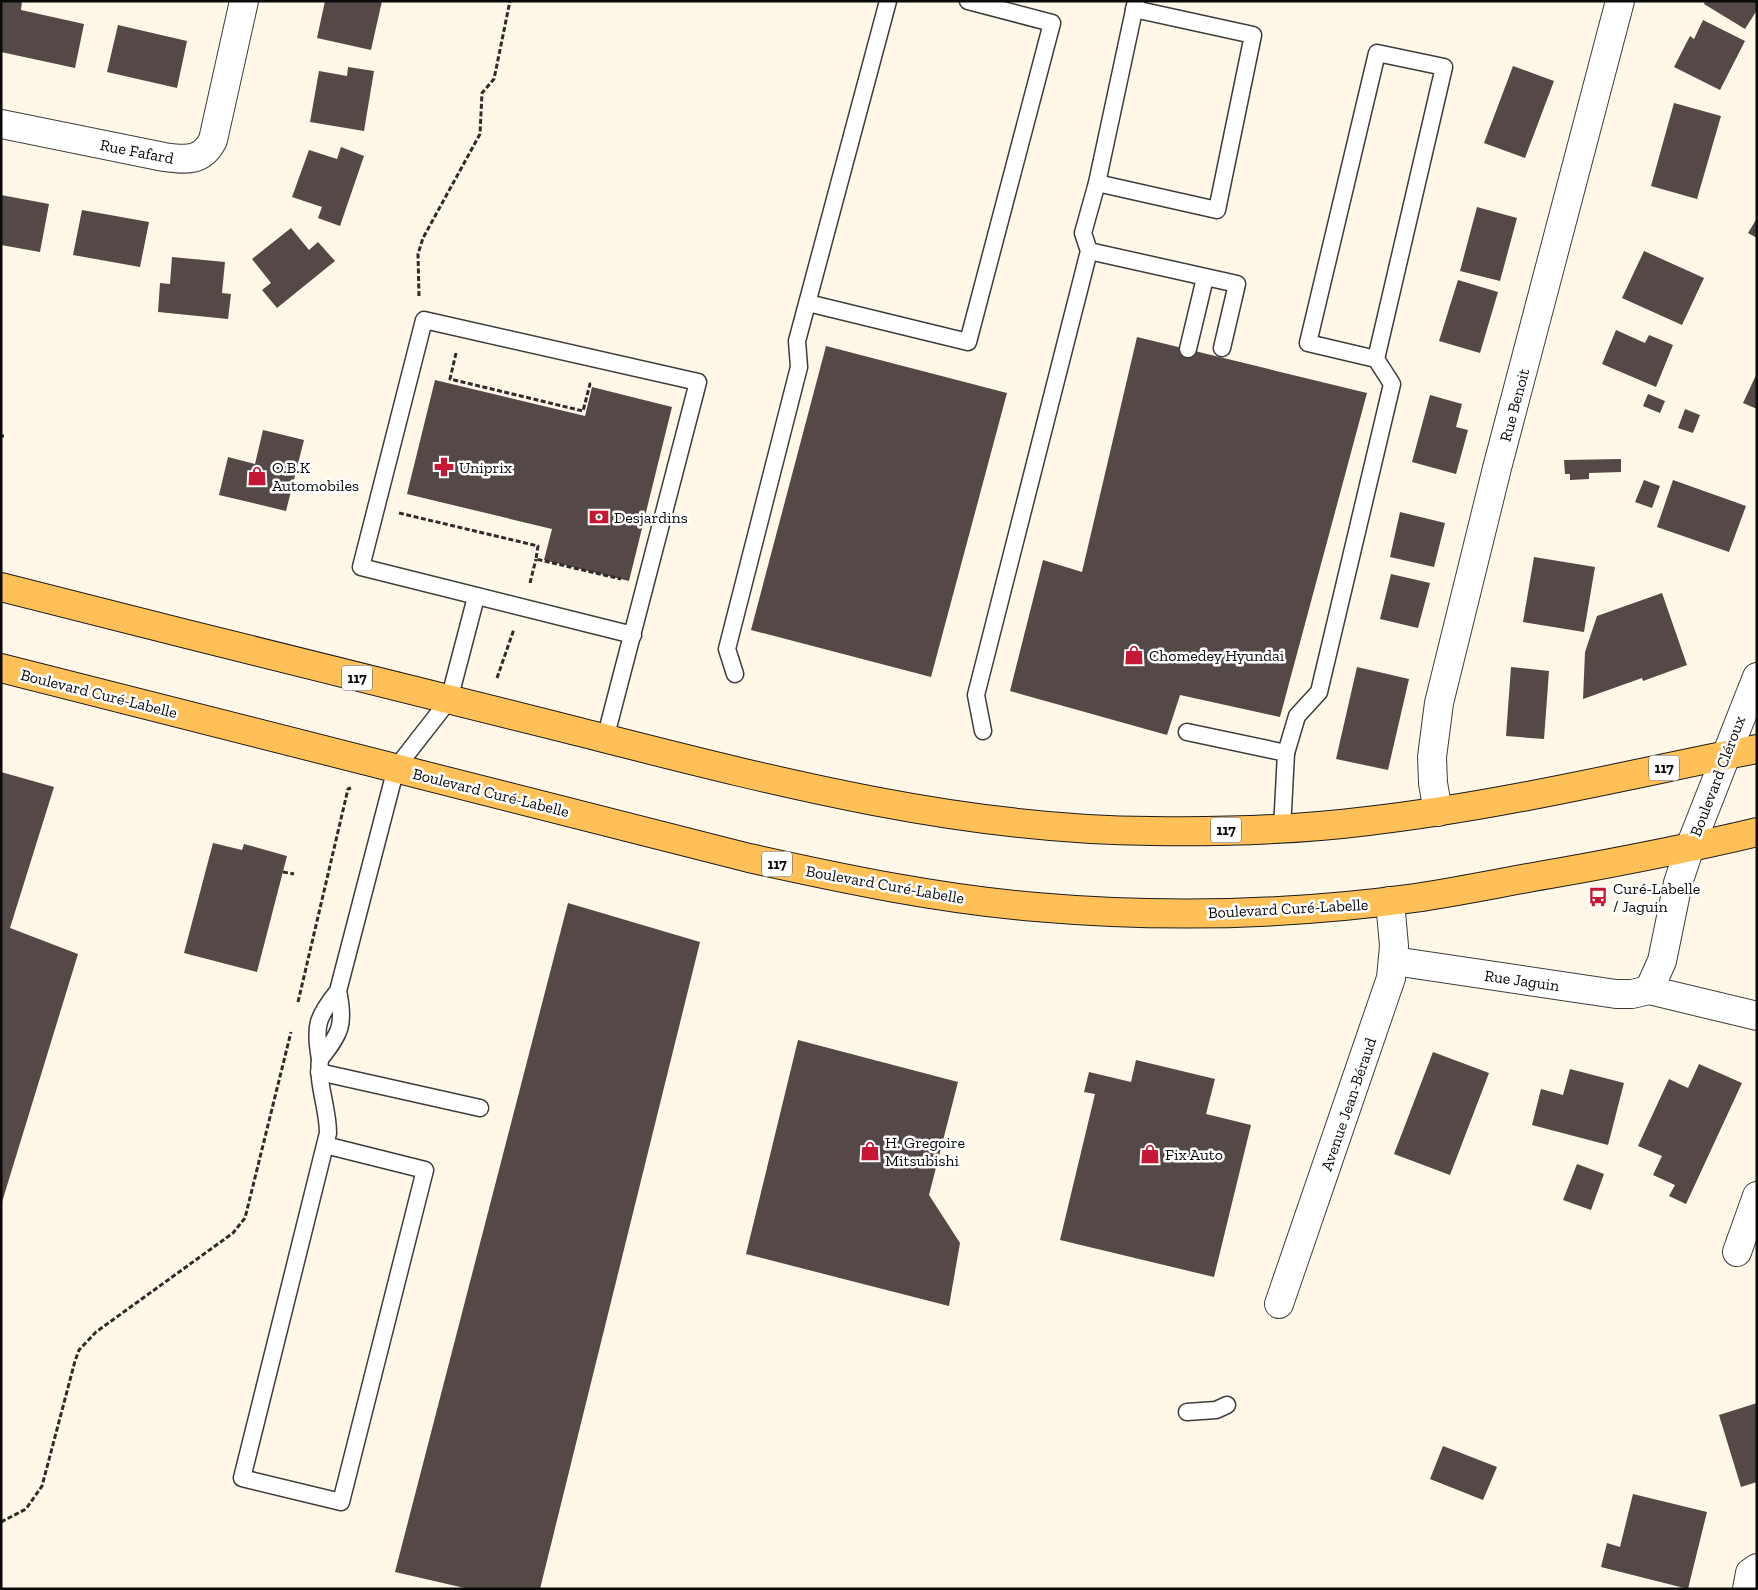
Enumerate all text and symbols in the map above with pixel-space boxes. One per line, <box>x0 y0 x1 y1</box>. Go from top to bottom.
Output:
street label: Rue Fafard <box>98 135 176 168</box>
street label: Rue Benoit <box>1496 366 1533 444</box>
pharmacy icon: Uniprix <box>433 456 455 478</box>
place label: O.B.K Automobiles <box>272 458 359 495</box>
place label: Uniprix <box>459 458 512 477</box>
shop icon: O.B.K Automobiles <box>246 465 268 487</box>
bank icon: Desjardins <box>588 506 610 528</box>
place label: Desjardins <box>614 508 688 527</box>
shop icon: Chomedey Hyundai <box>1123 644 1145 666</box>
place label: Chomedey Hyundai <box>1149 646 1285 665</box>
street label: Boulevard Curé-Labelle <box>19 665 179 722</box>
road number: 117 <box>342 666 372 690</box>
street label: Boulevard Cléroux <box>1686 713 1749 839</box>
road number: 117 <box>1649 756 1679 780</box>
street label: Boulevard Curé-Labelle <box>411 764 571 821</box>
road number: 117 <box>1211 818 1241 842</box>
road number: 117 <box>762 852 792 876</box>
street label: Boulevard Curé-Labelle <box>804 861 966 908</box>
place label: Curé-Labelle / Jaguin <box>1613 879 1700 916</box>
bus stop icon: Curé-Labelle / Jaguin <box>1587 886 1609 908</box>
street label: Boulevard Curé-Labelle <box>1207 895 1369 922</box>
street label: Rue Jaguin <box>1483 966 1562 995</box>
street label: Avenue Jean-Béraud <box>1317 1035 1380 1173</box>
place label: H. Gregoire Mitsubishi <box>885 1133 965 1170</box>
shop icon: H. Gregoire Mitsubishi <box>859 1140 881 1162</box>
shop icon: Fix Auto <box>1139 1143 1161 1165</box>
place label: Fix Auto <box>1165 1145 1223 1164</box>

